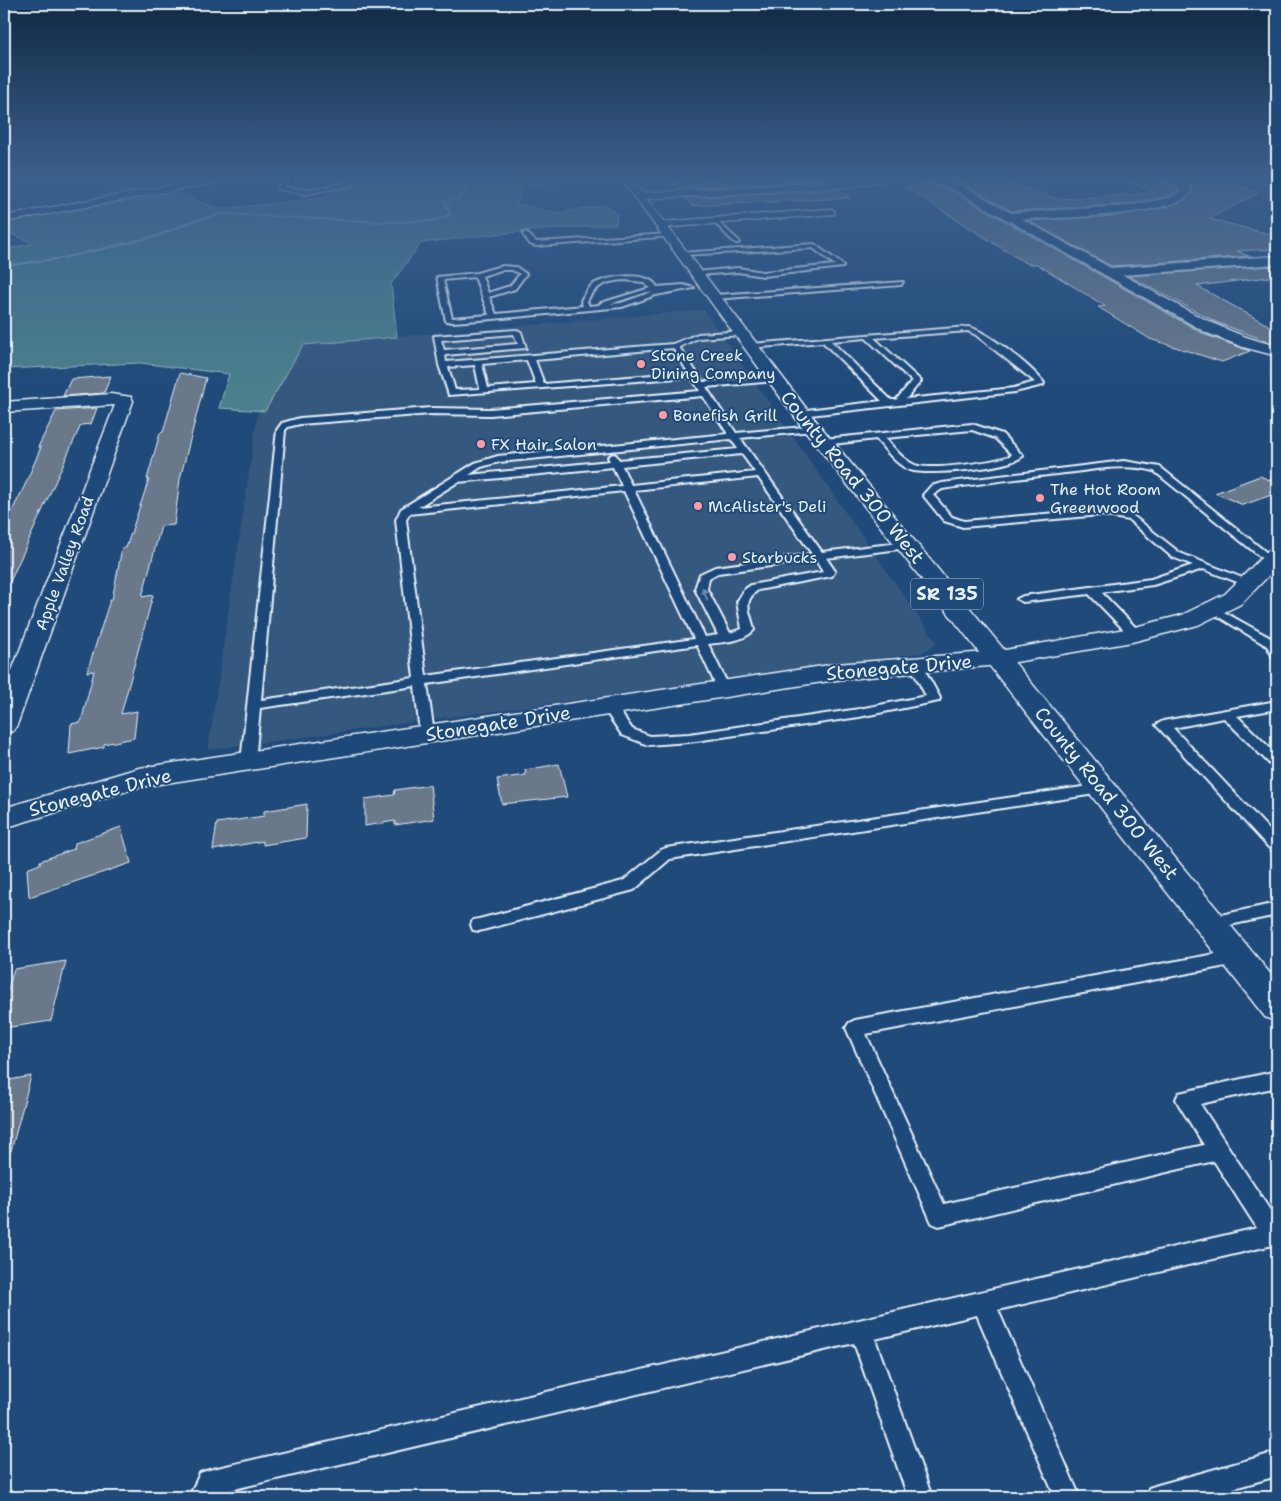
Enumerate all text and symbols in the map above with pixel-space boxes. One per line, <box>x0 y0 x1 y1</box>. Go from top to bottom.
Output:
place label: Stone Creek Dining Company <box>651 345 775 384</box>
marker: Stone Creek Dining Company <box>635 358 647 370</box>
street label: County Road 300 West <box>775 386 930 569</box>
place label: Bonefish Grill <box>673 405 778 426</box>
marker: Bonefish Grill <box>657 409 669 421</box>
place label: FX Hair Salon <box>491 434 597 455</box>
marker: FX Hair Salon <box>475 438 487 450</box>
place label: The Hot Room Greenwood <box>1050 479 1161 518</box>
marker: The Hot Room Greenwood <box>1034 492 1046 504</box>
street label: Apple Valley Road <box>30 493 98 633</box>
place label: McAlister's Deli <box>708 496 827 517</box>
marker: McAlister's Deli <box>692 500 704 512</box>
place label: Starbucks <box>742 547 818 568</box>
marker: Starbucks <box>726 551 738 563</box>
road number: SR 135 <box>911 578 983 610</box>
one-way arrow <box>701 586 709 601</box>
street label: Stonegate Drive <box>825 649 973 686</box>
street label: Stonegate Drive <box>424 700 572 747</box>
street label: County Road 300 West <box>1029 702 1184 885</box>
street label: Stonegate Drive <box>26 763 174 822</box>

